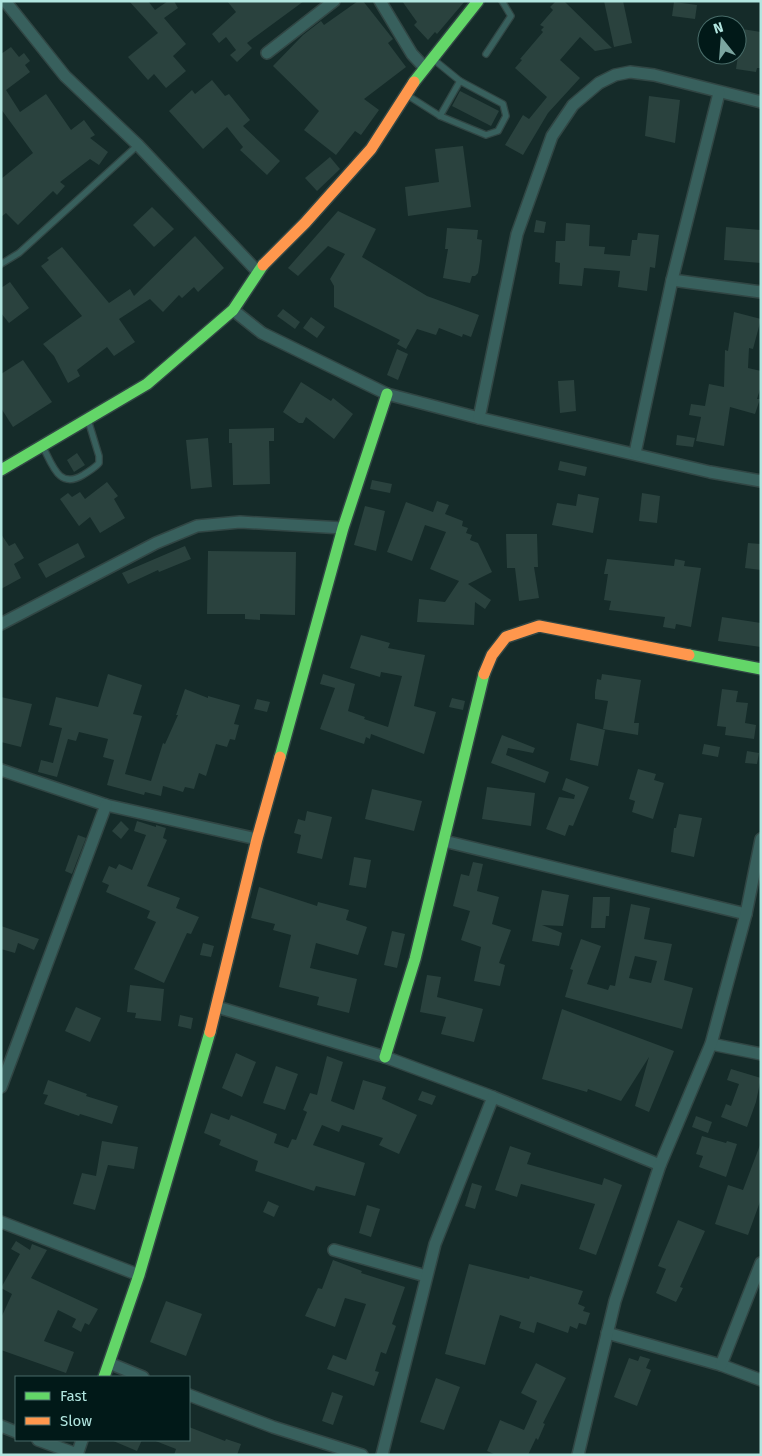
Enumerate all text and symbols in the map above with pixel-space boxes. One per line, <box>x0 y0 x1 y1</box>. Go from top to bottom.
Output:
north arrow <box>697 15 747 65</box>
text: N <box>711 19 725 38</box>
legend <box>15 1376 190 1441</box>
text: Fast <box>60 1387 87 1405</box>
text: Slow <box>60 1412 92 1430</box>

